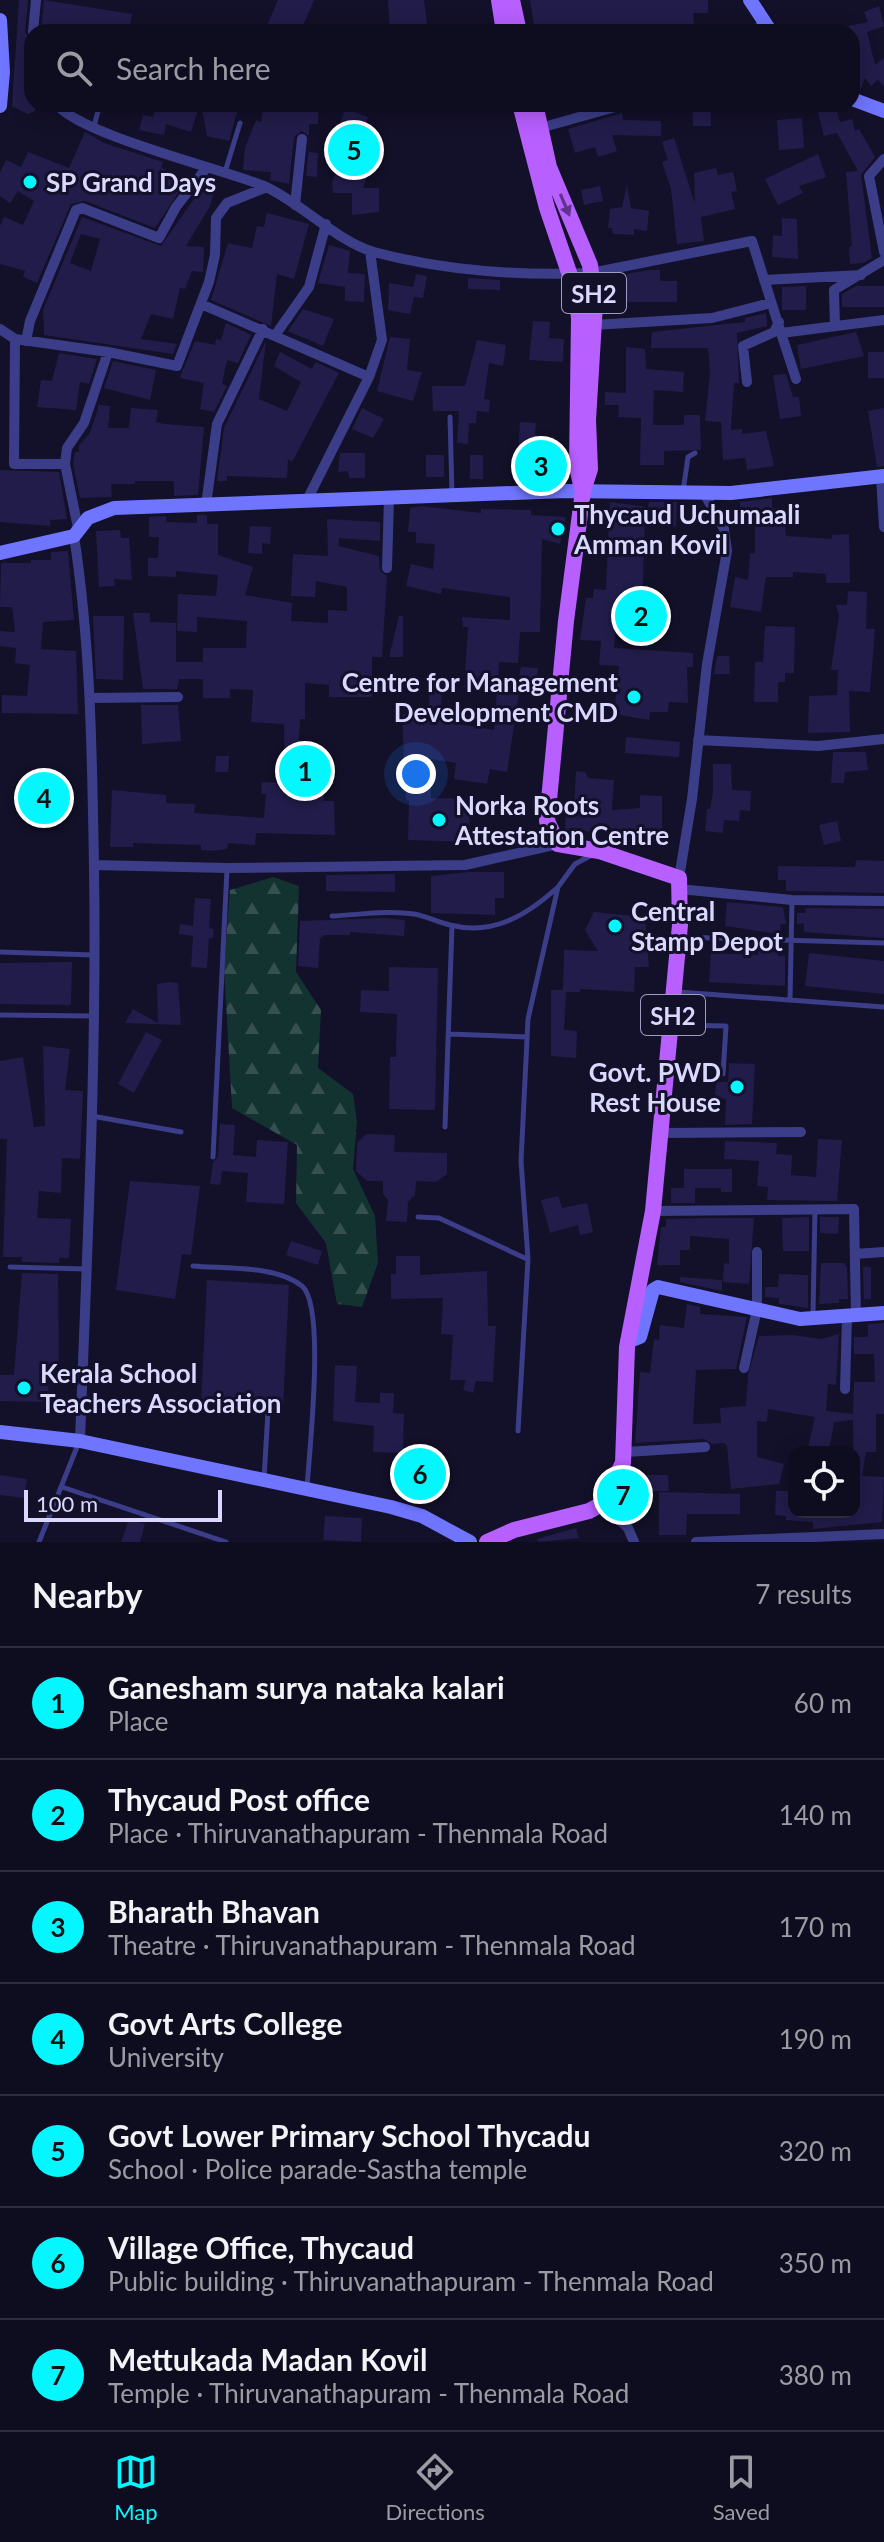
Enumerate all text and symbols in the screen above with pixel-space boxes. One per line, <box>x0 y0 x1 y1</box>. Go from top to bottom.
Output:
search box <box>24 24 860 112</box>
icon: search <box>52 46 96 90</box>
text: Search here <box>116 50 271 86</box>
pin: 5 <box>328 120 380 180</box>
place label: SP Grand Days <box>46 166 216 198</box>
marker: SP Grand Days <box>21 173 39 191</box>
one-way arrow <box>559 193 572 217</box>
road number: SH2 <box>562 273 626 313</box>
pin: 3 <box>515 436 567 496</box>
place label: Thycaud Uchumaali Amman Kovil <box>573 498 800 560</box>
marker: Thycaud Uchumaali Amman Kovil <box>549 520 567 538</box>
pin: 2 <box>615 586 667 646</box>
place label: Centre for Management Development CMD <box>342 666 618 728</box>
marker: Centre for Management Development CMD <box>625 688 643 706</box>
pin: 1 <box>279 741 331 801</box>
your location <box>396 754 436 794</box>
pin: 4 <box>18 768 70 828</box>
place label: Norka Roots Attestation Centre <box>454 789 669 851</box>
marker: Norka Roots Attestation Centre <box>430 811 448 829</box>
place label: Central Stamp Depot <box>631 895 783 957</box>
marker: Central Stamp Depot <box>606 917 624 935</box>
road number: SH2 <box>641 995 705 1035</box>
place label: Govt. PWD Rest House <box>589 1056 721 1118</box>
marker: Govt. PWD Rest House <box>728 1078 746 1096</box>
place label: Kerala School Teachers Association <box>40 1357 282 1419</box>
marker: Kerala School Teachers Association <box>15 1379 33 1397</box>
pin: 6 <box>394 1444 446 1504</box>
map controls <box>788 1446 860 1518</box>
button: locate <box>788 1446 860 1518</box>
pin: 7 <box>597 1465 649 1525</box>
scale bar <box>24 1486 222 1522</box>
text: 100 m <box>36 1490 98 1517</box>
text: Nearby <box>32 1574 143 1615</box>
text: 7 results <box>755 1578 852 1610</box>
text: Ganesham surya nataka kalari <box>108 1669 505 1705</box>
text: 1 <box>50 1687 66 1719</box>
text: 60 m <box>794 1687 852 1719</box>
text: Place <box>108 1705 169 1737</box>
text: Thycaud Post office <box>108 1781 370 1817</box>
text: 2 <box>50 1799 66 1831</box>
text: 140 m <box>779 1799 852 1831</box>
text: Place · Thiruvanathapuram - Thenmala Road <box>108 1817 608 1849</box>
text: Bharath Bhavan <box>108 1893 320 1929</box>
text: 3 <box>50 1911 66 1943</box>
text: 170 m <box>779 1911 852 1943</box>
text: Theatre · Thiruvanathapuram - Thenmala Road <box>108 1929 636 1961</box>
text: Govt Arts College <box>108 2005 343 2041</box>
text: 4 <box>50 2023 66 2055</box>
text: 190 m <box>779 2023 852 2055</box>
text: University <box>108 2041 224 2073</box>
text: Govt Lower Primary School Thycadu <box>108 2117 590 2153</box>
text: 5 <box>50 2135 66 2167</box>
text: 320 m <box>779 2135 852 2167</box>
text: School · Police parade-Sastha temple <box>108 2153 527 2185</box>
text: Village Office, Thycaud <box>108 2229 414 2265</box>
text: 6 <box>50 2247 66 2279</box>
text: 350 m <box>779 2247 852 2279</box>
text: Public building · Thiruvanathapuram - Thenmala Road <box>108 2265 714 2297</box>
text: Mettukada Madan Kovil <box>108 2341 427 2377</box>
text: 7 <box>50 2359 66 2391</box>
text: 380 m <box>779 2359 852 2391</box>
text: Temple · Thiruvanathapuram - Thenmala Road <box>108 2377 629 2409</box>
tab: Map <box>114 2450 158 2525</box>
tab: Directions <box>386 2450 485 2525</box>
tab: Saved <box>713 2450 770 2525</box>

